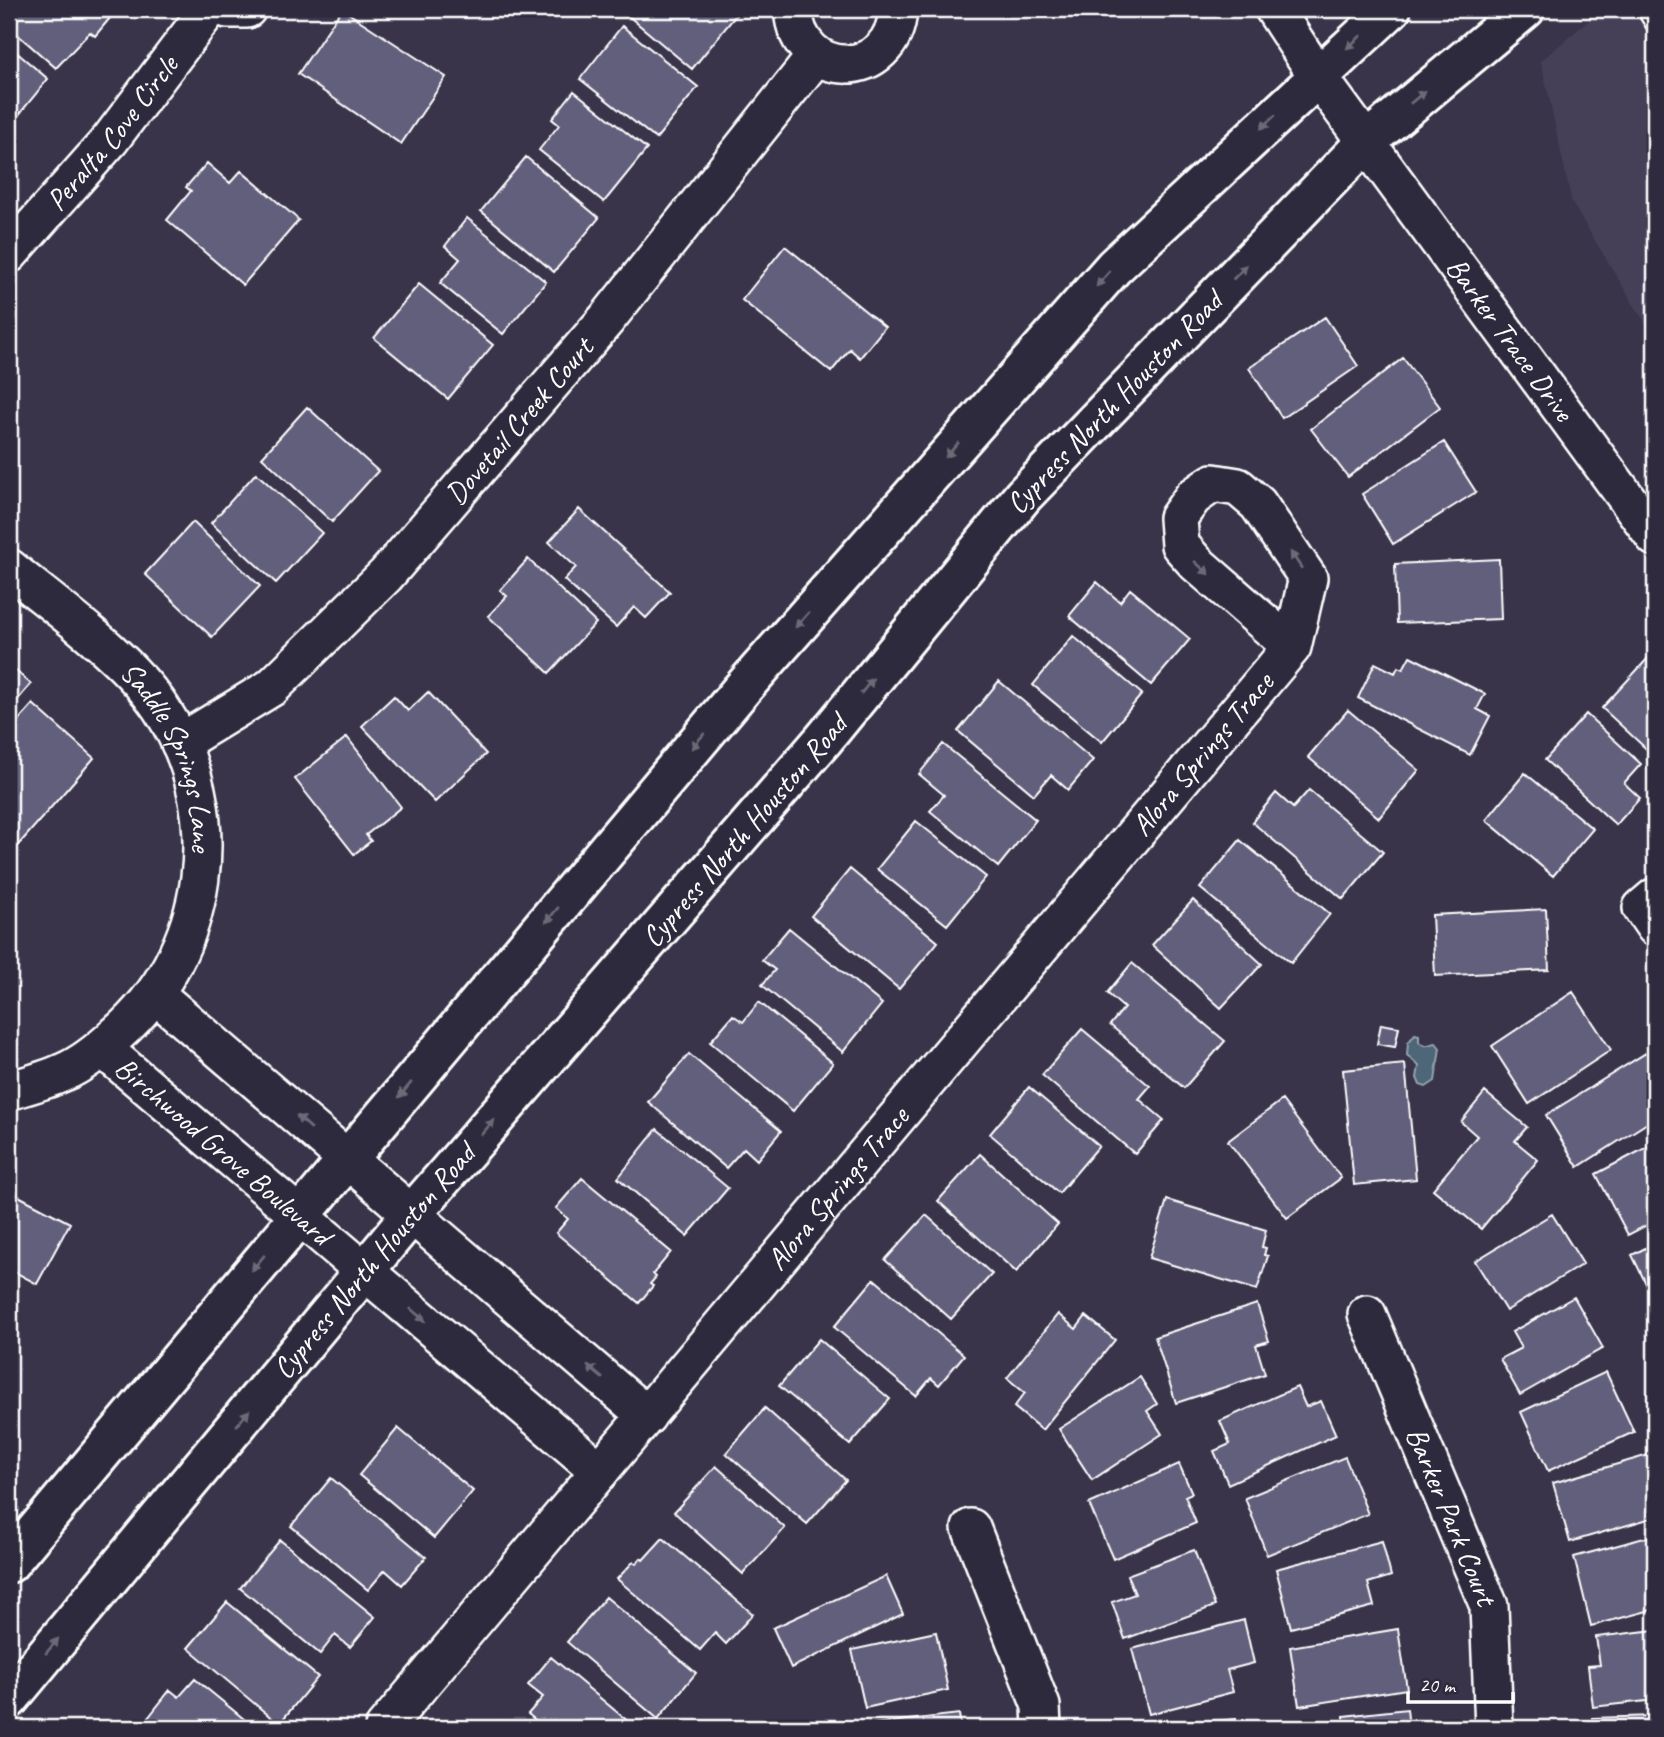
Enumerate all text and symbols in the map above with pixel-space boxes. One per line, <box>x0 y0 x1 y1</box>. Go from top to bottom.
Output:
one-way arrow <box>1345 34 1363 50</box>
street label: Peralta Cove Circle <box>37 46 188 218</box>
one-way arrow <box>1410 90 1427 105</box>
one-way arrow <box>1260 114 1277 130</box>
street label: Barker Trace Drive <box>1438 250 1584 430</box>
one-way arrow <box>1231 264 1247 281</box>
one-way arrow <box>1095 270 1111 288</box>
street label: Cypress North Houston Road <box>997 280 1233 521</box>
street label: Dovetail Creek Court <box>437 327 603 512</box>
one-way arrow <box>945 441 961 458</box>
one-way arrow <box>1290 550 1303 569</box>
one-way arrow <box>1193 560 1211 576</box>
one-way arrow <box>794 611 810 629</box>
street label: Saddle Springs Lane <box>112 653 221 854</box>
street label: Alora Springs Trace <box>1123 663 1283 844</box>
one-way arrow <box>859 678 874 695</box>
street label: Cypress North Houston Road <box>633 703 858 955</box>
one-way arrow <box>690 732 706 750</box>
one-way arrow <box>544 906 559 924</box>
street label: Birchwood Grove Boulevard <box>107 1048 342 1256</box>
one-way arrow <box>398 1080 413 1098</box>
street label: Alora Springs Trace <box>758 1097 918 1278</box>
one-way arrow <box>296 1115 313 1131</box>
one-way arrow <box>480 1118 496 1136</box>
street label: Cypress North Houston Road <box>264 1132 486 1386</box>
one-way arrow <box>251 1254 266 1272</box>
one-way arrow <box>409 1307 426 1322</box>
one-way arrow <box>586 1364 604 1379</box>
one-way arrow <box>236 1409 251 1427</box>
street label: Barker Park Court <box>1397 1421 1507 1614</box>
one-way arrow <box>45 1638 60 1656</box>
scale bar <box>1408 1660 1514 1704</box>
text: 20 m <box>1419 1672 1457 1698</box>

